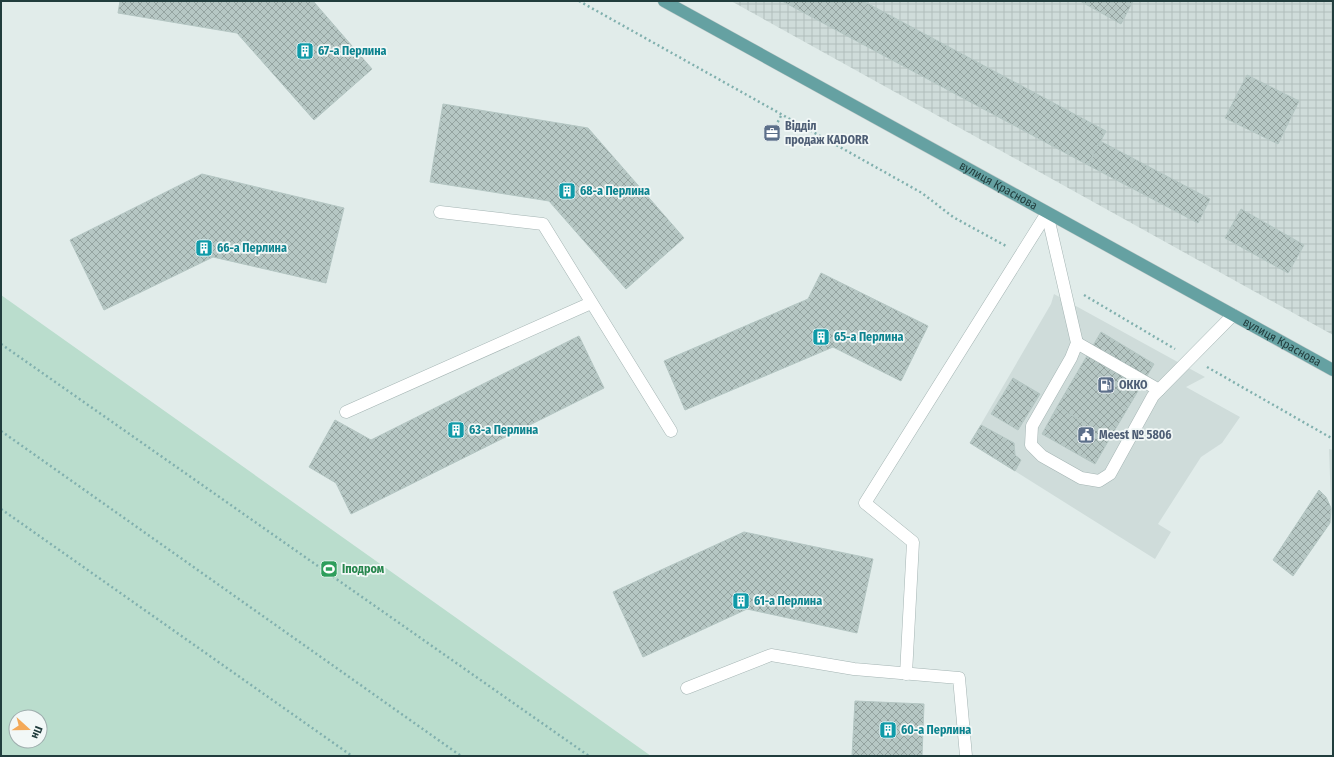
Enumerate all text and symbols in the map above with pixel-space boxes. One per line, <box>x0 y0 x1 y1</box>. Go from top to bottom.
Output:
building icon: 67-а Перлина <box>295 41 315 61</box>
place label: 67-а Перлина <box>318 44 387 58</box>
place label: Відділ продаж KADORR <box>785 119 869 147</box>
office icon: Відділ продаж KADORR <box>762 123 782 143</box>
street label: вулиця Краснова <box>957 158 1040 213</box>
building icon: 68-а Перлина <box>557 181 577 201</box>
place label: 68-а Перлина <box>580 184 650 198</box>
building icon: 66-а Перлина <box>194 238 214 258</box>
place label: 66-а Перлина <box>217 241 287 255</box>
street label: вулиця Краснова <box>1241 315 1324 369</box>
building icon: 65-а Перлина <box>811 327 831 347</box>
place label: 65-а Перлина <box>834 330 904 344</box>
fuel station icon: ОККО <box>1096 375 1116 395</box>
place label: ОККО <box>1119 378 1148 392</box>
building icon: 63-а Перлина <box>446 420 466 440</box>
place label: 63-а Перлина <box>469 423 538 437</box>
public building icon: Meest № 5806 <box>1076 425 1096 445</box>
place label: Meest № 5806 <box>1099 428 1172 442</box>
sports icon: Іподром <box>319 559 339 579</box>
place label: Іподром <box>342 562 385 576</box>
building icon: 61-а Перлина <box>731 591 751 611</box>
place label: 61-а Перлина <box>754 594 822 608</box>
north arrow <box>8 709 48 749</box>
building icon: 60-а Перлина <box>878 720 898 740</box>
place label: 60-а Перлина <box>901 723 971 737</box>
text: Пн <box>29 724 45 741</box>

